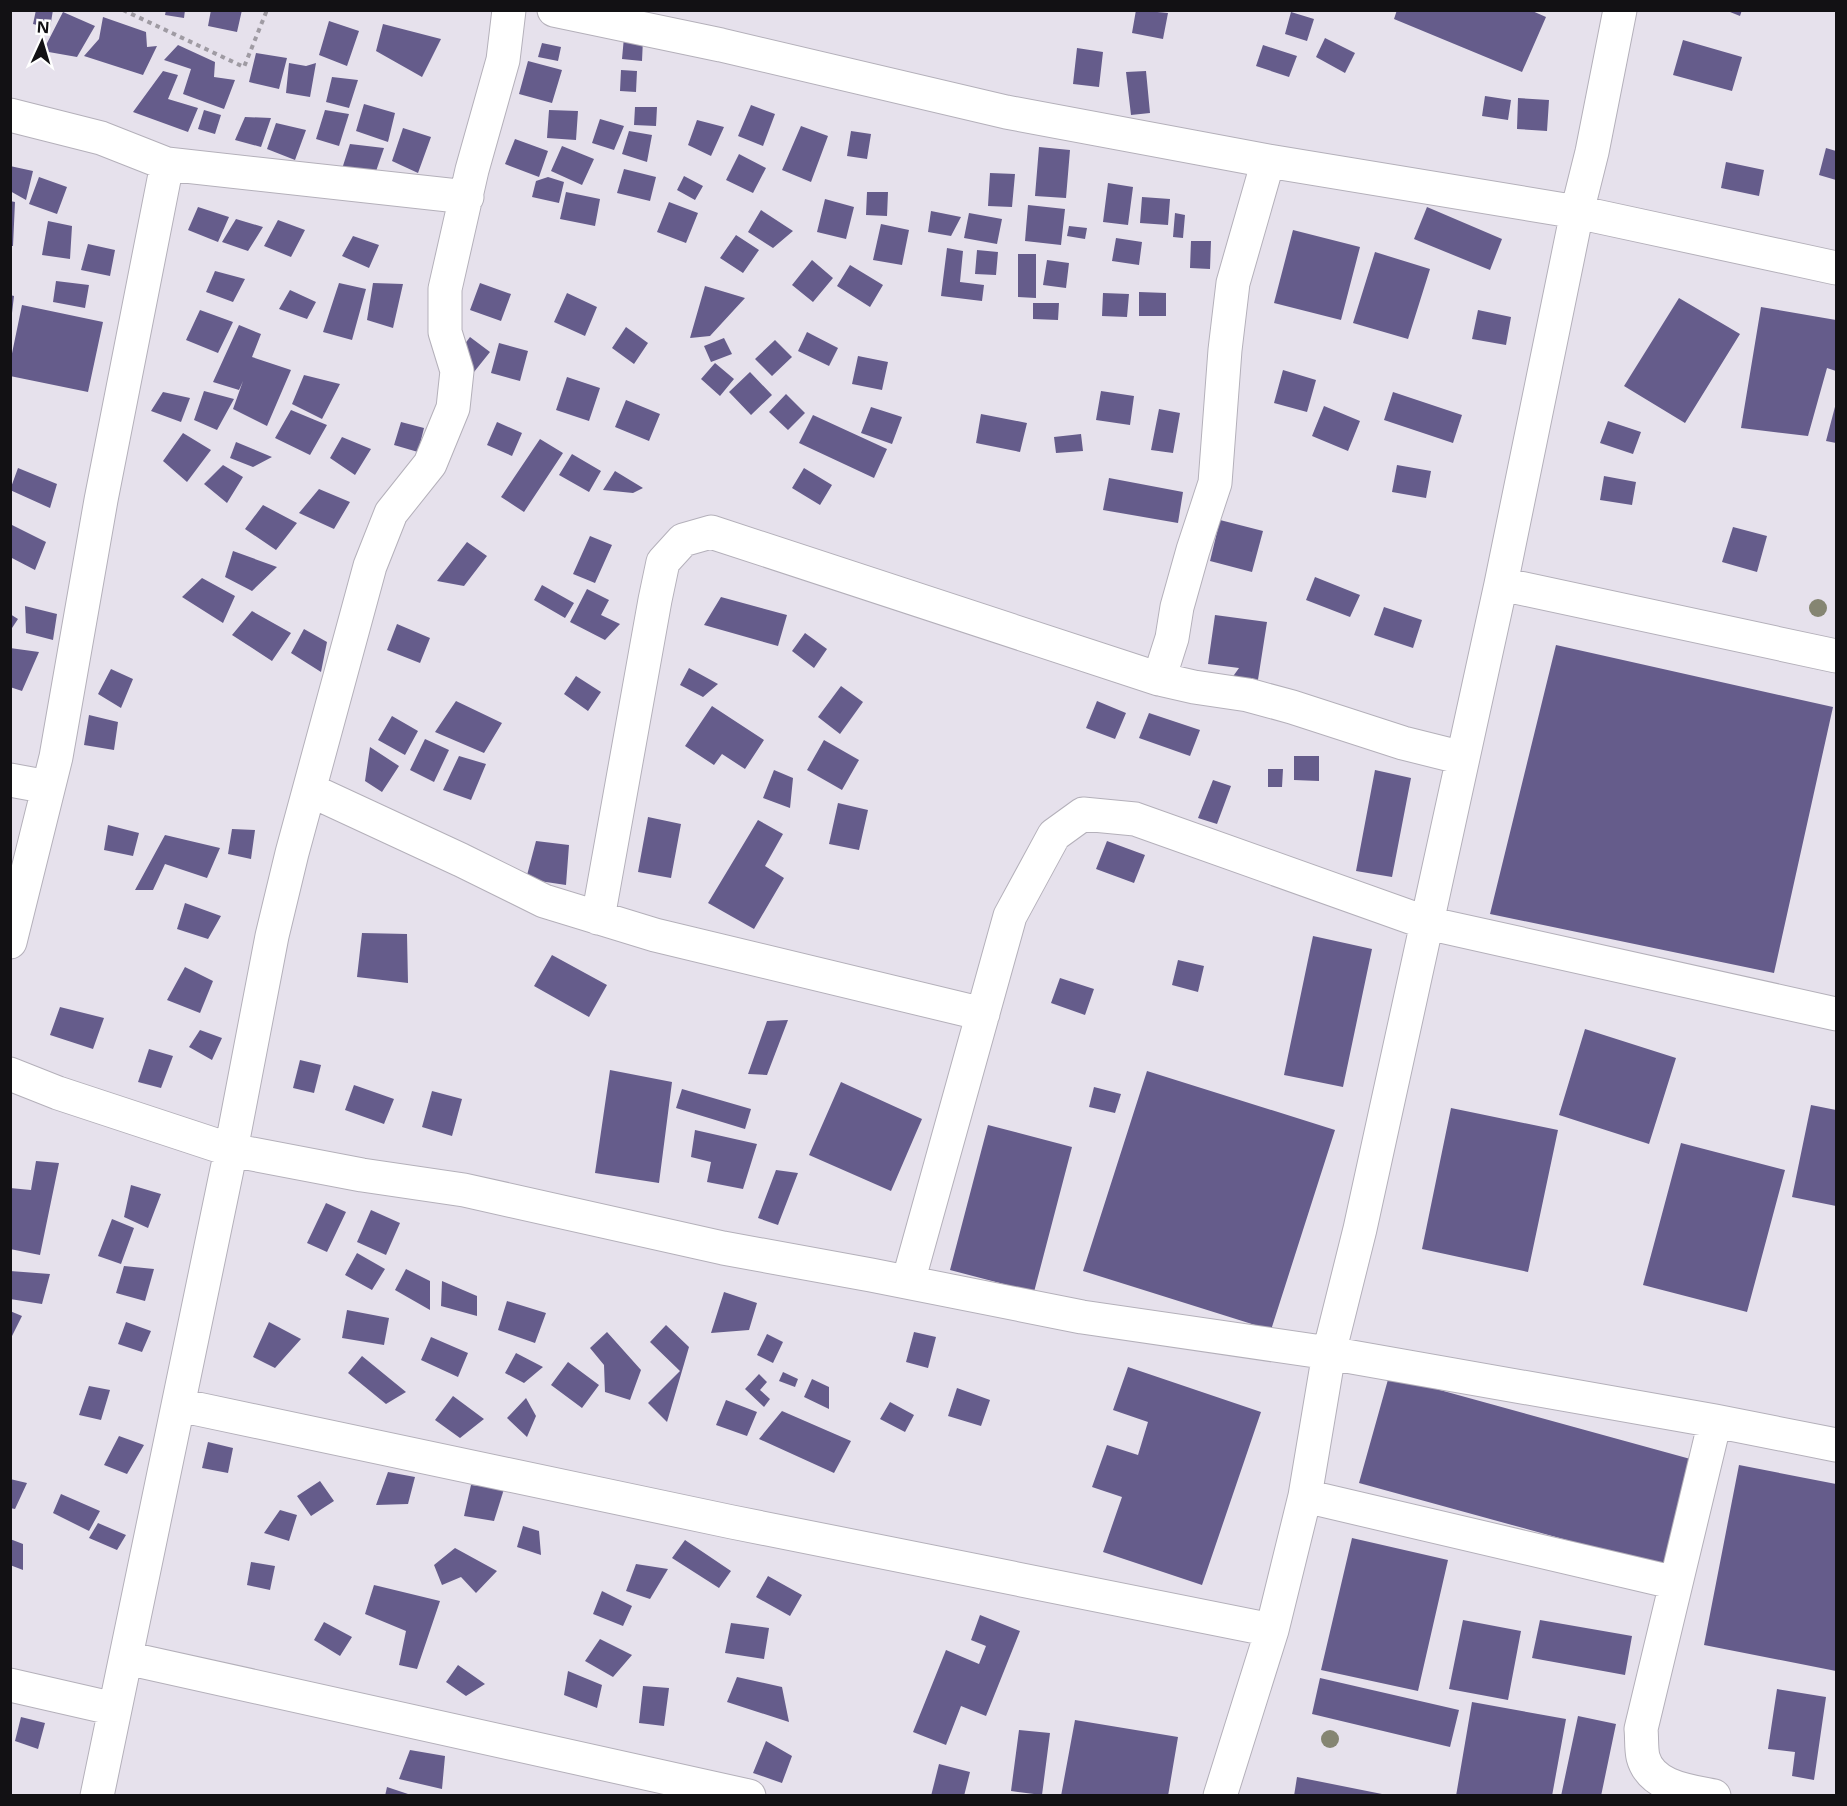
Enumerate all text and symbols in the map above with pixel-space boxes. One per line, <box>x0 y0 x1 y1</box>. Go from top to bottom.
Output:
north arrow <box>12 12 72 72</box>
text: N <box>36 16 50 38</box>

